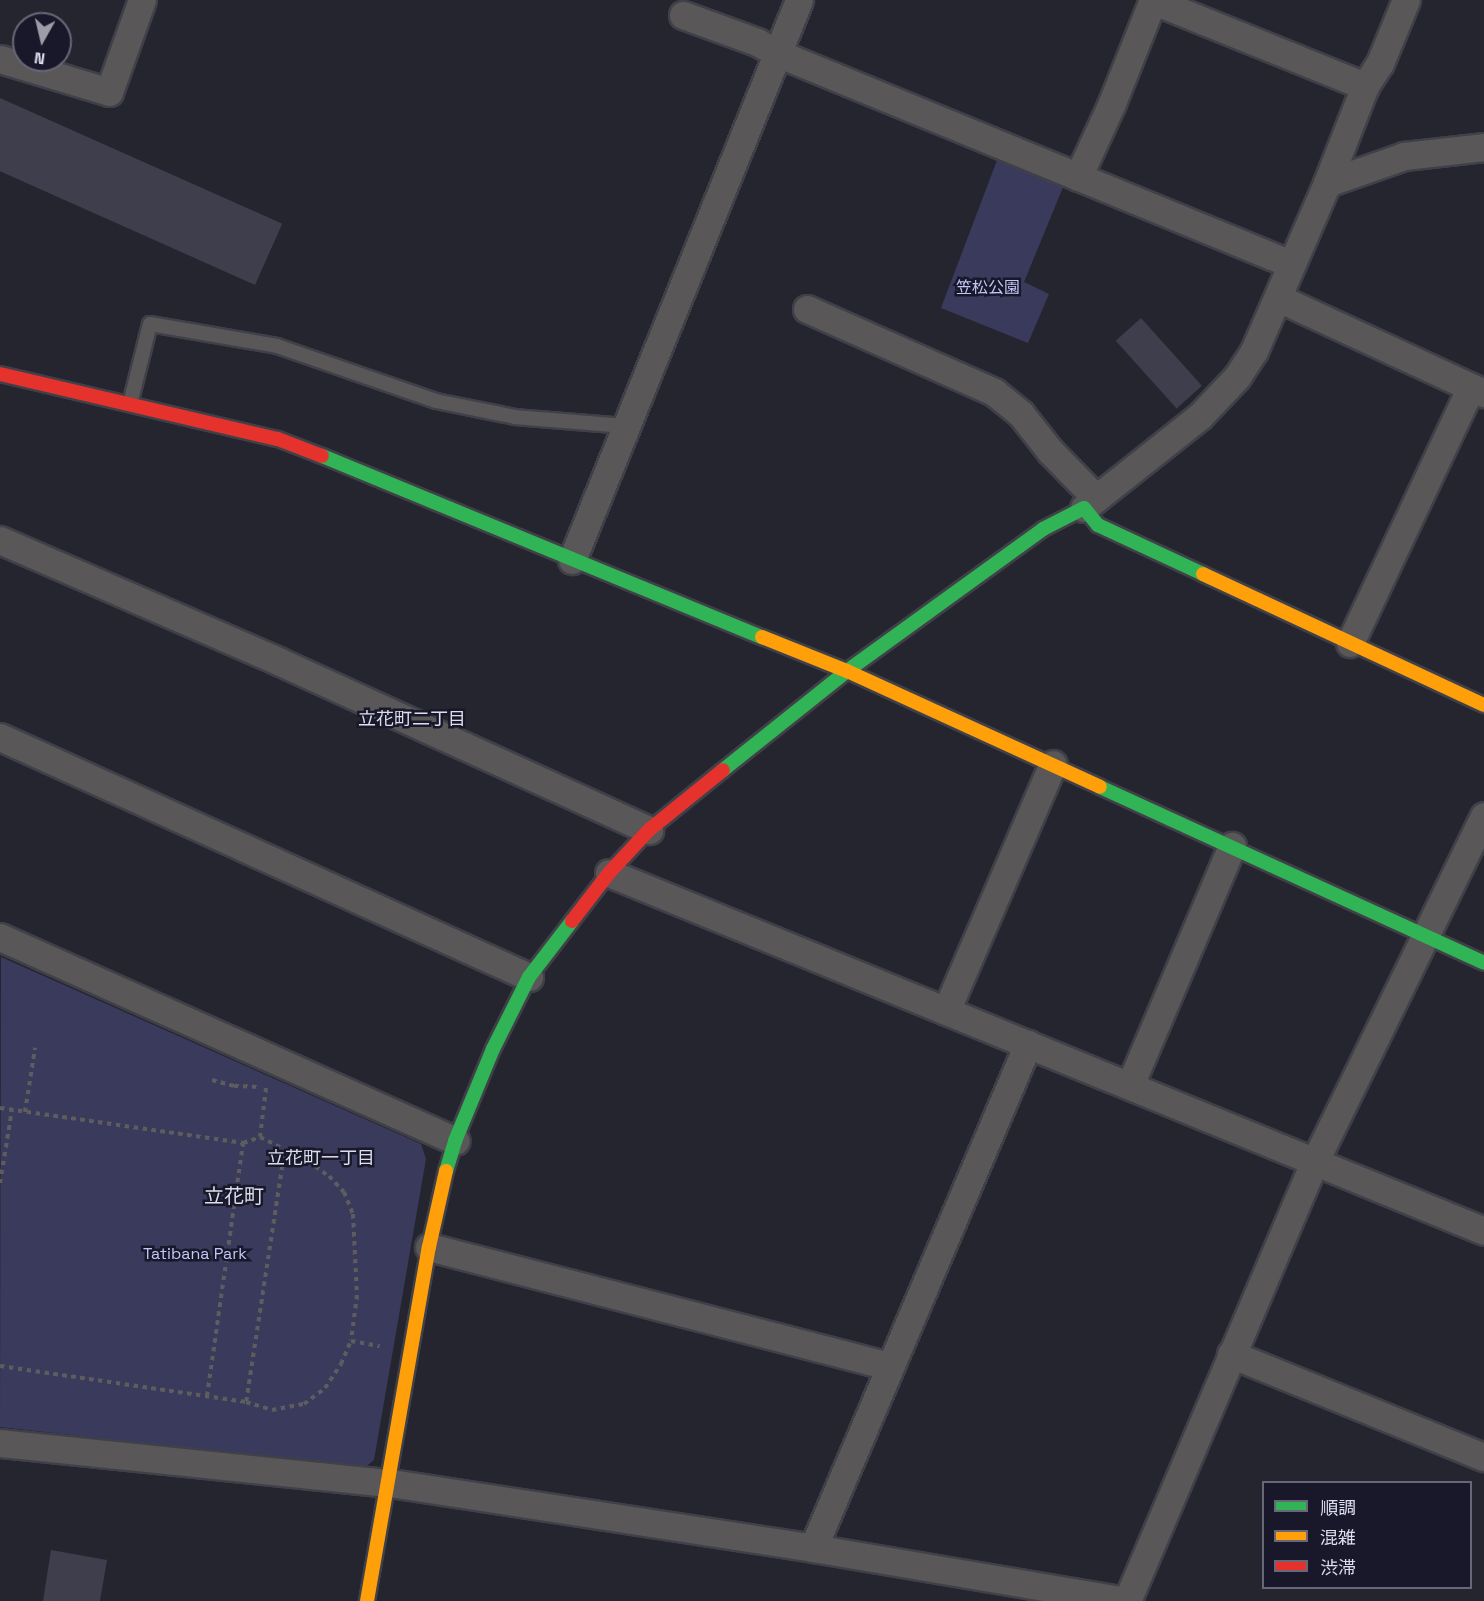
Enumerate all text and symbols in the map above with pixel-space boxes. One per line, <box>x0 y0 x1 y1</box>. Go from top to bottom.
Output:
north arrow <box>12 12 72 72</box>
text: N <box>33 47 46 69</box>
park label: 笠松公園 <box>956 278 1020 298</box>
district label: 立花町二丁目 <box>358 708 466 730</box>
district label: 立花町一丁目 <box>267 1147 375 1169</box>
district label: 立花町 <box>204 1184 264 1208</box>
park label: Tatibana Park <box>143 1244 247 1264</box>
legend <box>1262 1481 1472 1589</box>
text: 順調 <box>1320 1496 1356 1519</box>
text: 混雑 <box>1320 1526 1356 1549</box>
text: 渋滞 <box>1320 1556 1356 1579</box>

